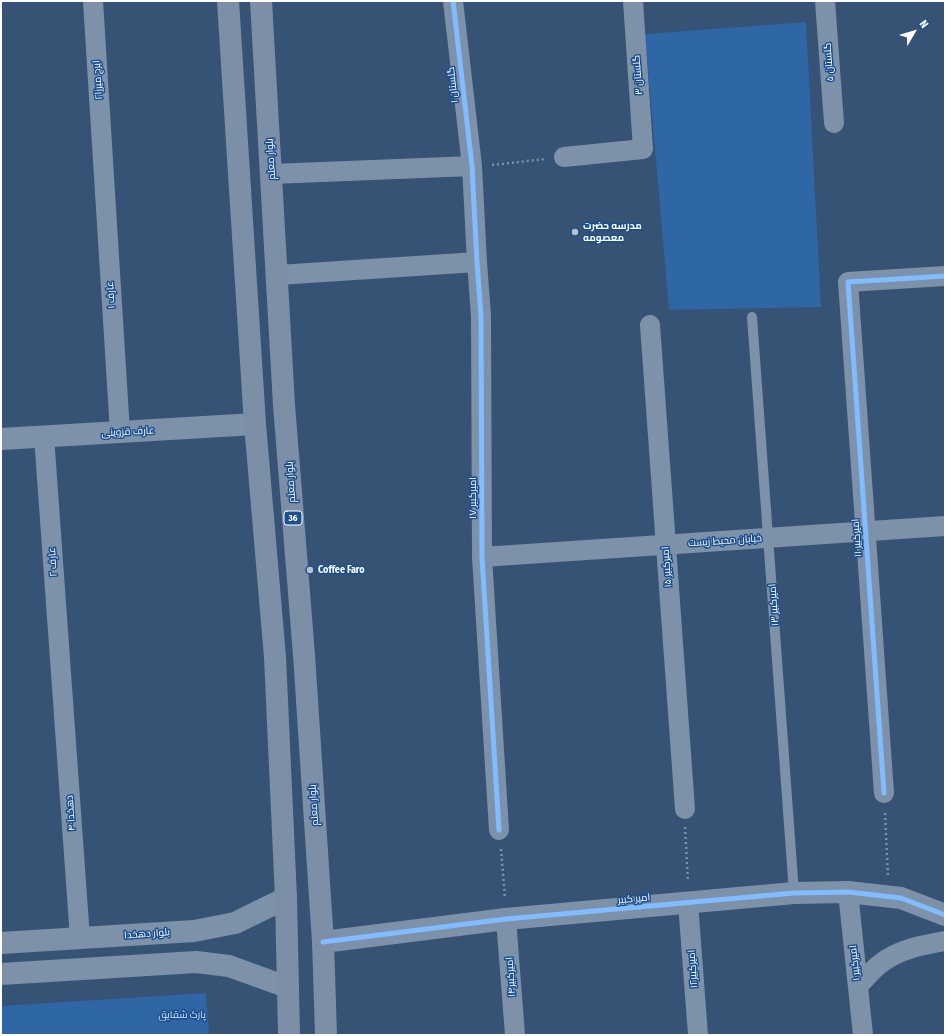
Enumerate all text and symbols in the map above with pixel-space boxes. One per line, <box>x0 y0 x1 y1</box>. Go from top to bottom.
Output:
north arrow <box>894 12 934 52</box>
text: N <box>917 18 931 31</box>
street label: گلستان ۵ <box>822 42 836 82</box>
street label: گلستان ۳ <box>631 55 645 95</box>
street label: ایرج میرزا۲ <box>91 60 105 100</box>
street label: گلستان ۱ <box>445 66 461 104</box>
street label: بلوار معلم <box>264 138 278 180</box>
place label: مدرسه حضرت معصومه <box>583 220 642 244</box>
marker: مدرسه حضرت معصومه <box>570 227 580 237</box>
street label: عارف ۱ <box>104 281 118 309</box>
street label: عارف قزوینی <box>101 425 155 439</box>
street label: بلوار معلم <box>284 461 298 503</box>
street label: امیرکبیر ۱۷ <box>467 477 479 519</box>
road number: 36 <box>284 511 302 525</box>
street label: امیرکبیر ۱۱ <box>850 518 864 558</box>
street label: خیابان محیط زیست <box>688 532 762 550</box>
street label: امیرکبیر ۱۵ <box>660 546 674 588</box>
street label: عارف ۲ <box>46 547 60 577</box>
place label: Coffee Faro <box>318 564 365 576</box>
marker: Coffee Faro <box>305 565 315 575</box>
street label: امیرکبیر ۱۳ <box>767 583 781 627</box>
street label: بلوار معلم <box>307 784 321 826</box>
street label: دهخدا۴۰ <box>64 795 78 831</box>
street label: امیر کبیر <box>617 892 651 906</box>
street label: بلوار دهخدا <box>124 926 170 942</box>
street label: امیرکبیر۱۰ <box>847 945 863 981</box>
street label: امیرکبیر۱۲ <box>686 949 700 989</box>
street label: امیرکبیر۱۴ <box>504 957 518 997</box>
park label: پارک شقایق <box>158 1009 206 1021</box>

